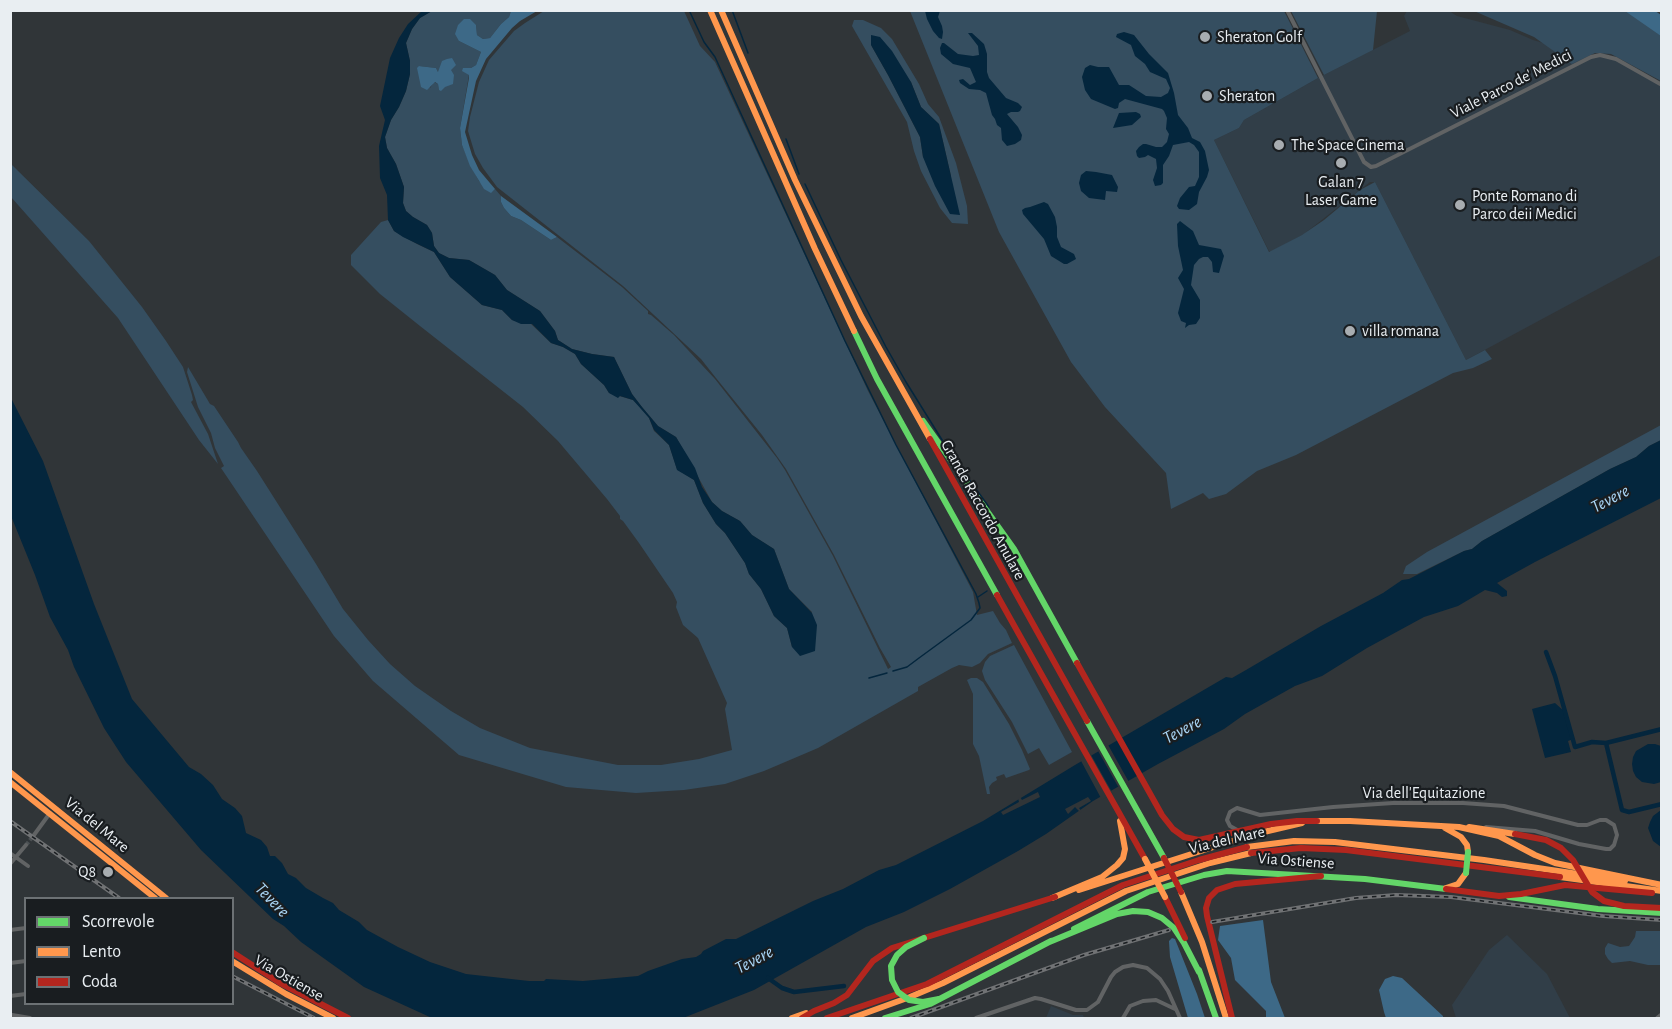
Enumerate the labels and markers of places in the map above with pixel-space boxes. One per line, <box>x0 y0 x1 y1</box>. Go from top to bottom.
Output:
place label: Sheraton Golf <box>1217 27 1302 47</box>
marker: Sheraton Golf <box>1198 30 1212 44</box>
place label: Sheraton <box>1219 86 1275 106</box>
marker: Sheraton <box>1200 89 1214 103</box>
place label: The Space Cinema <box>1291 135 1404 155</box>
marker: The Space Cinema <box>1272 138 1286 152</box>
marker: Galan 7 Laser Game <box>1334 156 1348 170</box>
place label: Galan 7 Laser Game <box>1305 172 1377 210</box>
place label: Ponte Romano di Parco deii Medici <box>1472 186 1577 224</box>
marker: Ponte Romano di Parco deii Medici <box>1453 198 1467 212</box>
place label: villa romana <box>1362 321 1439 341</box>
marker: villa romana <box>1343 324 1357 338</box>
place label: Q8 <box>78 862 96 882</box>
marker: Q8 <box>101 865 115 879</box>

